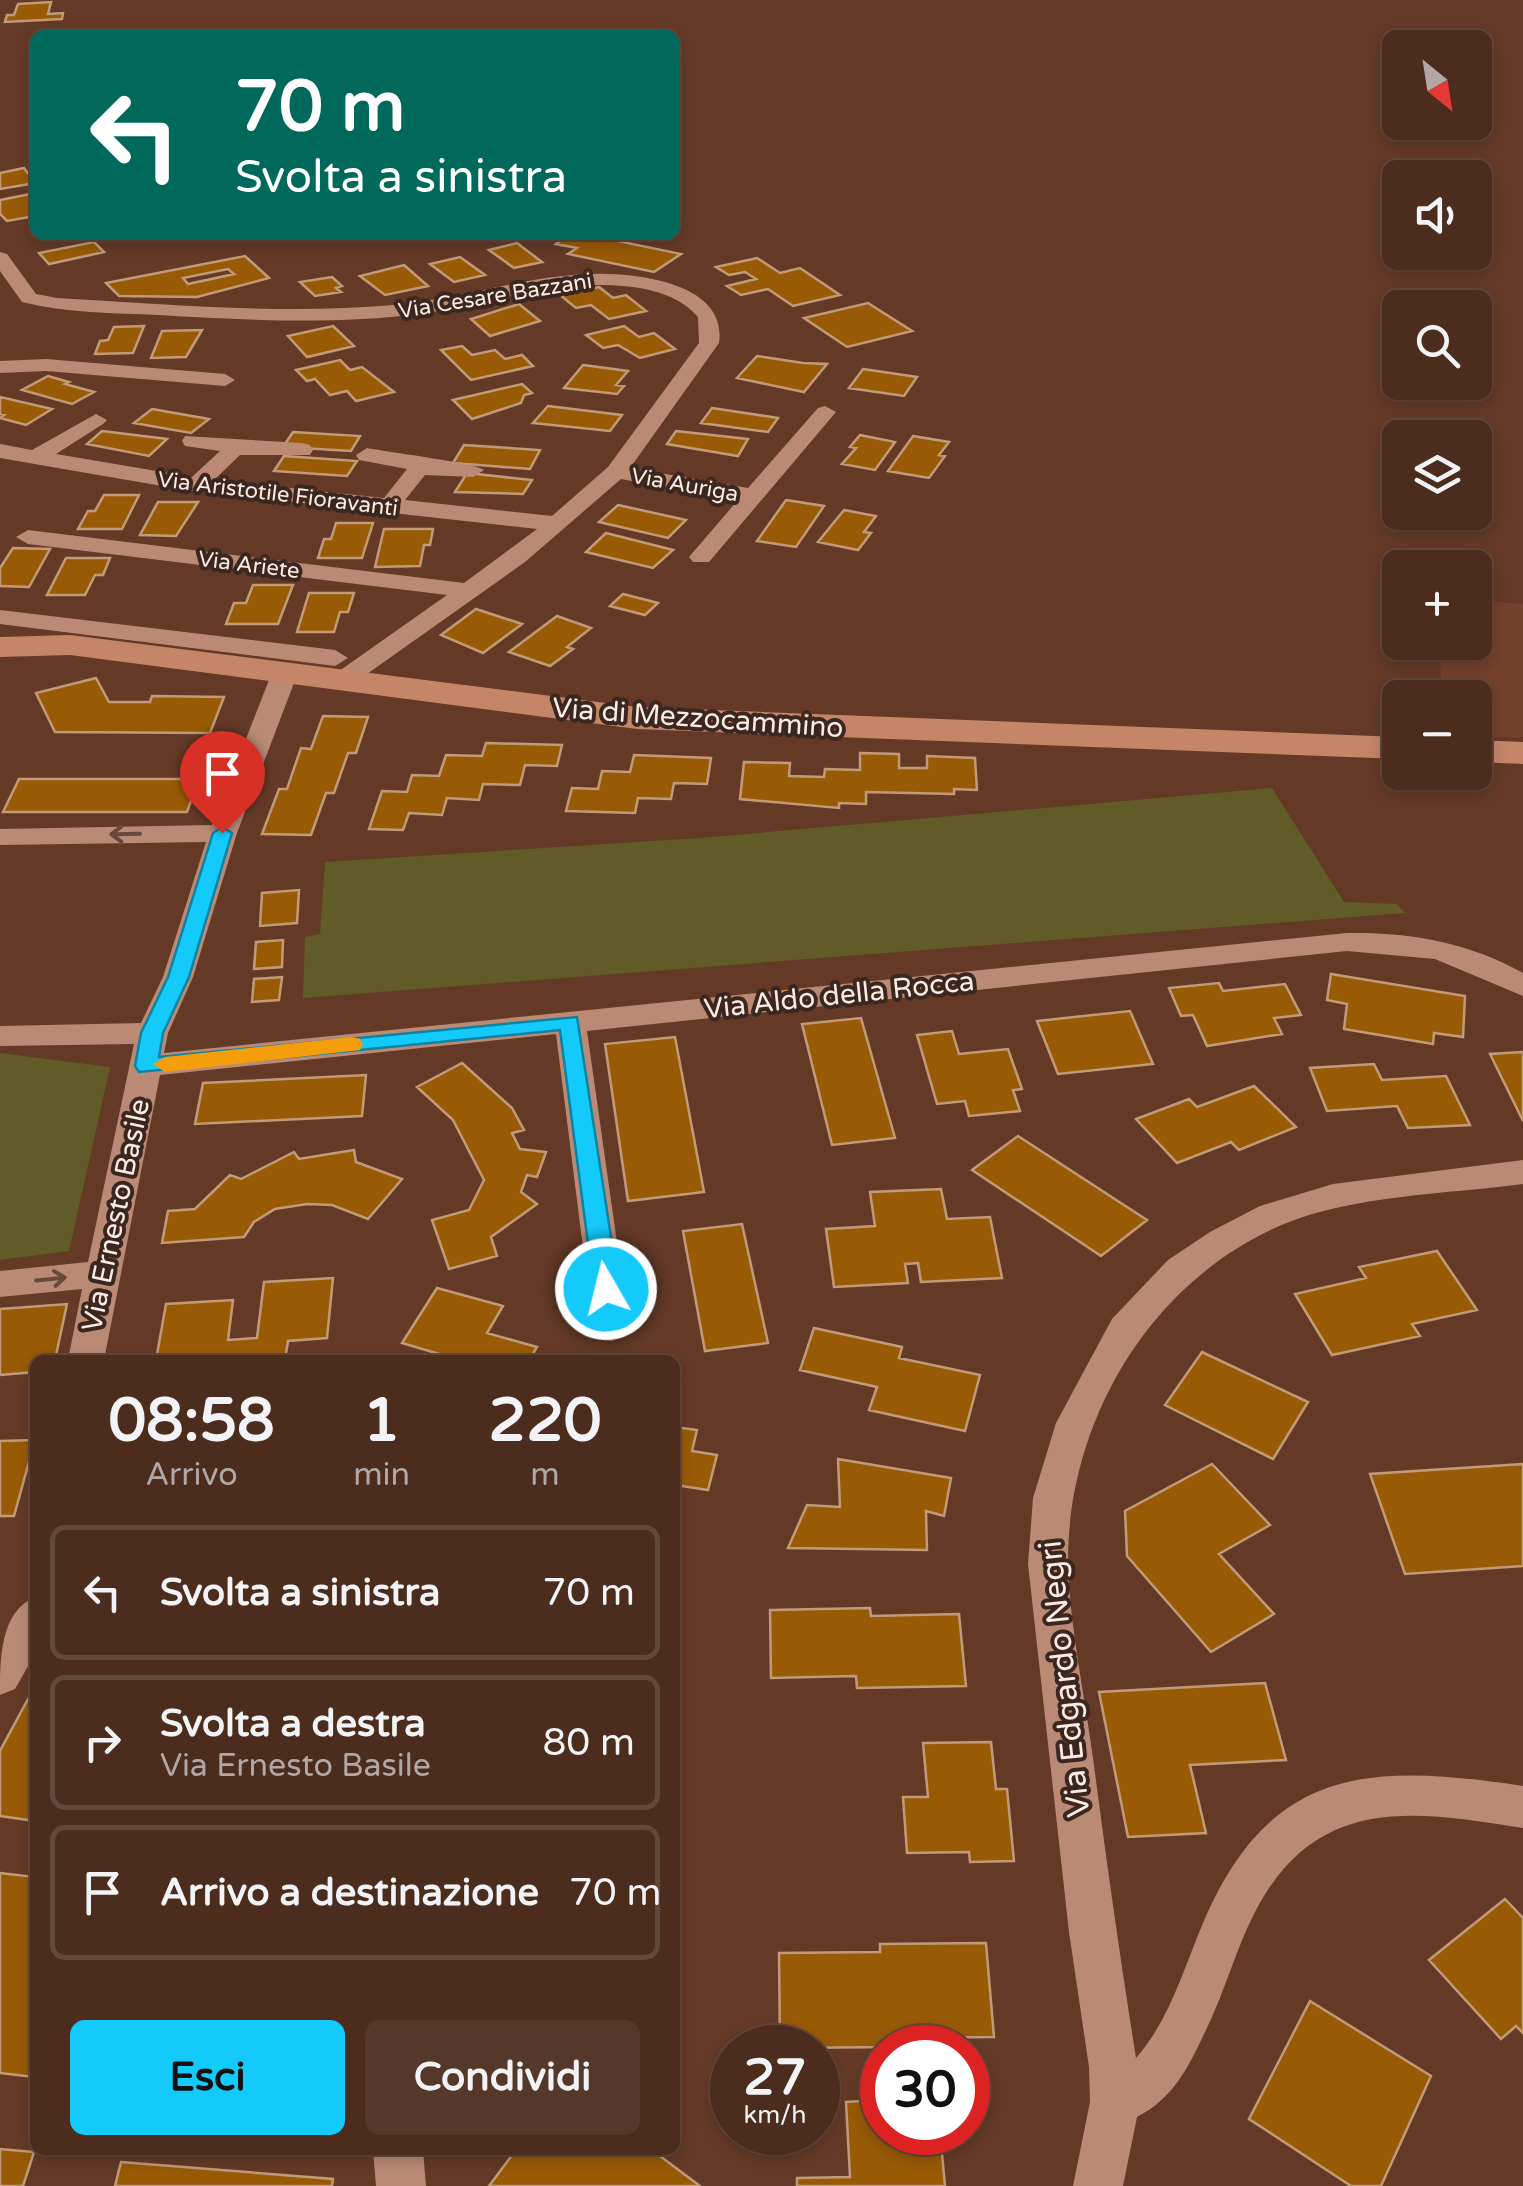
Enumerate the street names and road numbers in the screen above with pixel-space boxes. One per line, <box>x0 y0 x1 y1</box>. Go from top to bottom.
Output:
street label: Via Cesare Bazzani <box>396 268 594 324</box>
street label: Via Auriga <box>629 463 740 507</box>
street label: Via Aristotile Fioravanti <box>156 466 399 522</box>
street label: Via Ariete <box>197 546 301 584</box>
street label: Via di Mezzocammino <box>551 691 845 745</box>
street label: Via Aldo della Rocca <box>702 964 976 1026</box>
street label: Via Ernesto Basile <box>75 1096 157 1335</box>
street label: Via Edgardo Negri <box>1032 1539 1098 1819</box>

